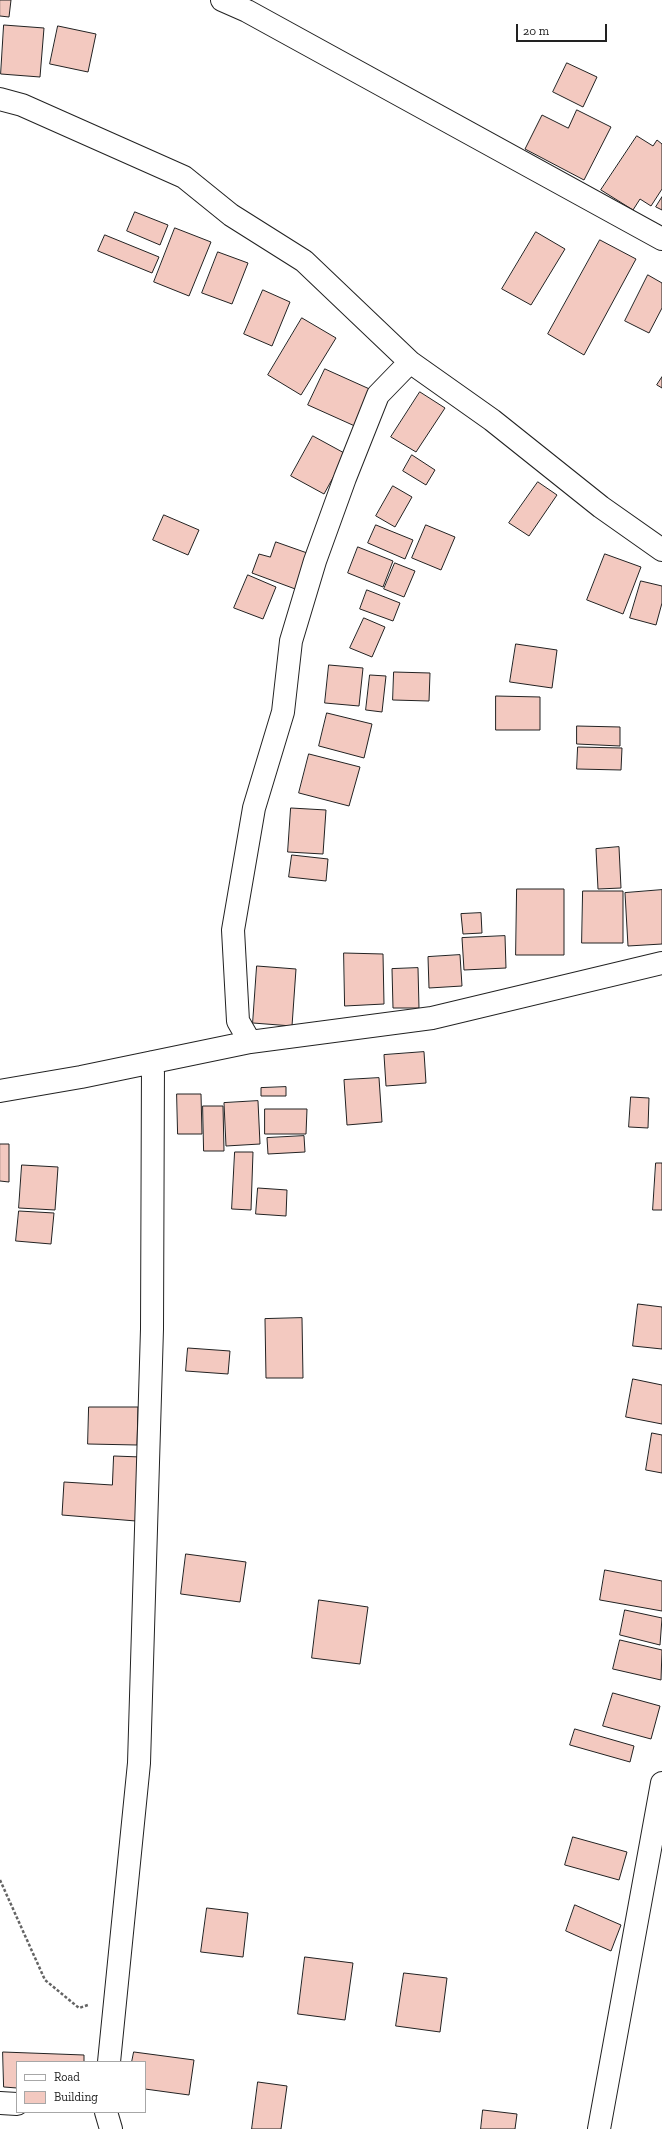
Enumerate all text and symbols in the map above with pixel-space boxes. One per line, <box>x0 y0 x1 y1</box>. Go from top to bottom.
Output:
scale bar <box>518 16 609 42</box>
text: 20 m <box>523 24 549 38</box>
legend <box>16 2061 146 2113</box>
text: Road <box>54 2070 80 2084</box>
text: Building <box>54 2090 98 2104</box>

